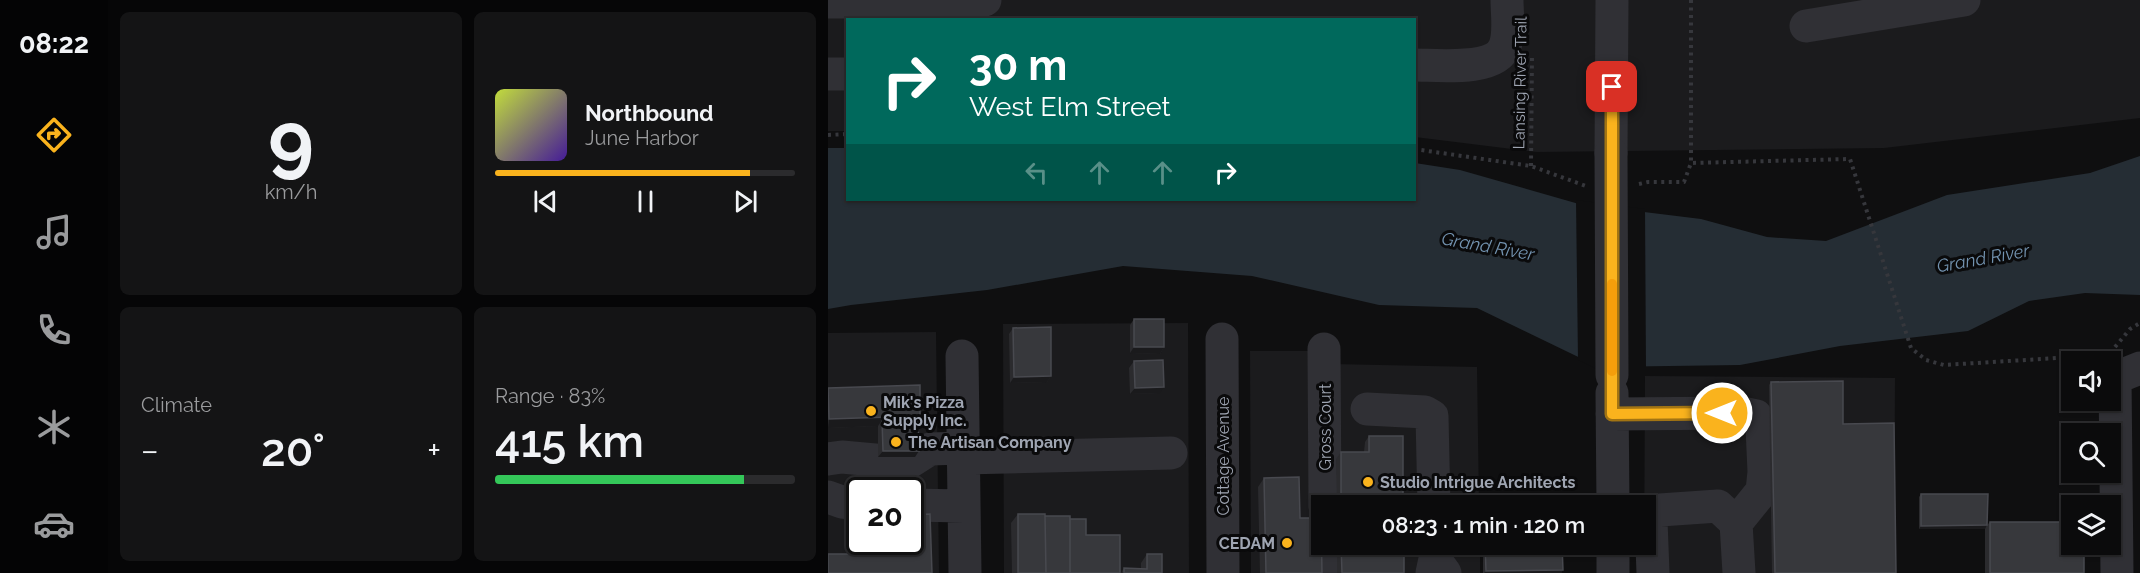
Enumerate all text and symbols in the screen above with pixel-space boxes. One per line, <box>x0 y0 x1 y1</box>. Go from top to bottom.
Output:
street label: Lansing River Trail <box>1509 16 1531 150</box>
text: 08:22 <box>19 28 89 59</box>
text: 30 m <box>969 41 1067 90</box>
icon: right <box>870 42 948 120</box>
pin <box>1586 61 1637 112</box>
icon: arrive <box>1595 70 1628 103</box>
text: West Elm Street <box>969 91 1171 122</box>
text: 9 <box>268 95 314 186</box>
text: Northbound <box>585 100 714 126</box>
icon: directions <box>33 114 75 156</box>
text: June Harbor <box>585 126 699 150</box>
icon: left <box>1020 156 1053 189</box>
icon: ahead <box>1083 156 1116 189</box>
icon: ahead <box>1146 156 1179 189</box>
icon: right <box>1209 156 1242 189</box>
text: km/h <box>265 180 317 204</box>
icon: previous <box>529 185 562 218</box>
icon: pause <box>629 185 662 218</box>
icon: next <box>729 185 762 218</box>
icon: music <box>33 211 75 253</box>
water label: Grand River <box>1440 228 1537 265</box>
water label: Grand River <box>1935 239 2032 276</box>
icon: phone <box>33 309 75 351</box>
map controls <box>2061 351 2121 555</box>
button: sound <box>2061 351 2121 411</box>
position arrow <box>1690 381 1754 445</box>
street label: Gross Court <box>1316 383 1335 470</box>
text: Range · 83% <box>495 384 605 408</box>
text: Climate <box>141 393 212 417</box>
place label: Mik's Pizza Supply Inc. <box>883 393 967 430</box>
street label: Cottage Avenue <box>1214 397 1233 515</box>
marker: Mik's Pizza Supply Inc. <box>864 404 878 418</box>
icon: climate <box>33 406 75 448</box>
text: 415 km <box>495 415 644 468</box>
button: search <box>2061 423 2121 483</box>
text: 20° <box>261 424 325 477</box>
text: − <box>141 431 159 470</box>
text: + <box>427 431 441 470</box>
place label: The Artisan Company <box>908 433 1072 452</box>
marker: The Artisan Company <box>889 435 903 449</box>
place label: Studio Intrigue Architects <box>1380 473 1576 492</box>
marker: Studio Intrigue Architects <box>1361 475 1375 489</box>
speed limit sign: 20 <box>846 477 924 555</box>
button: layers <box>2061 495 2121 555</box>
icon: car <box>33 503 75 545</box>
text: 08:23 · 1 min · 120 m <box>1382 512 1585 538</box>
place label: CEDAM <box>1219 534 1275 553</box>
marker: CEDAM <box>1280 536 1294 550</box>

